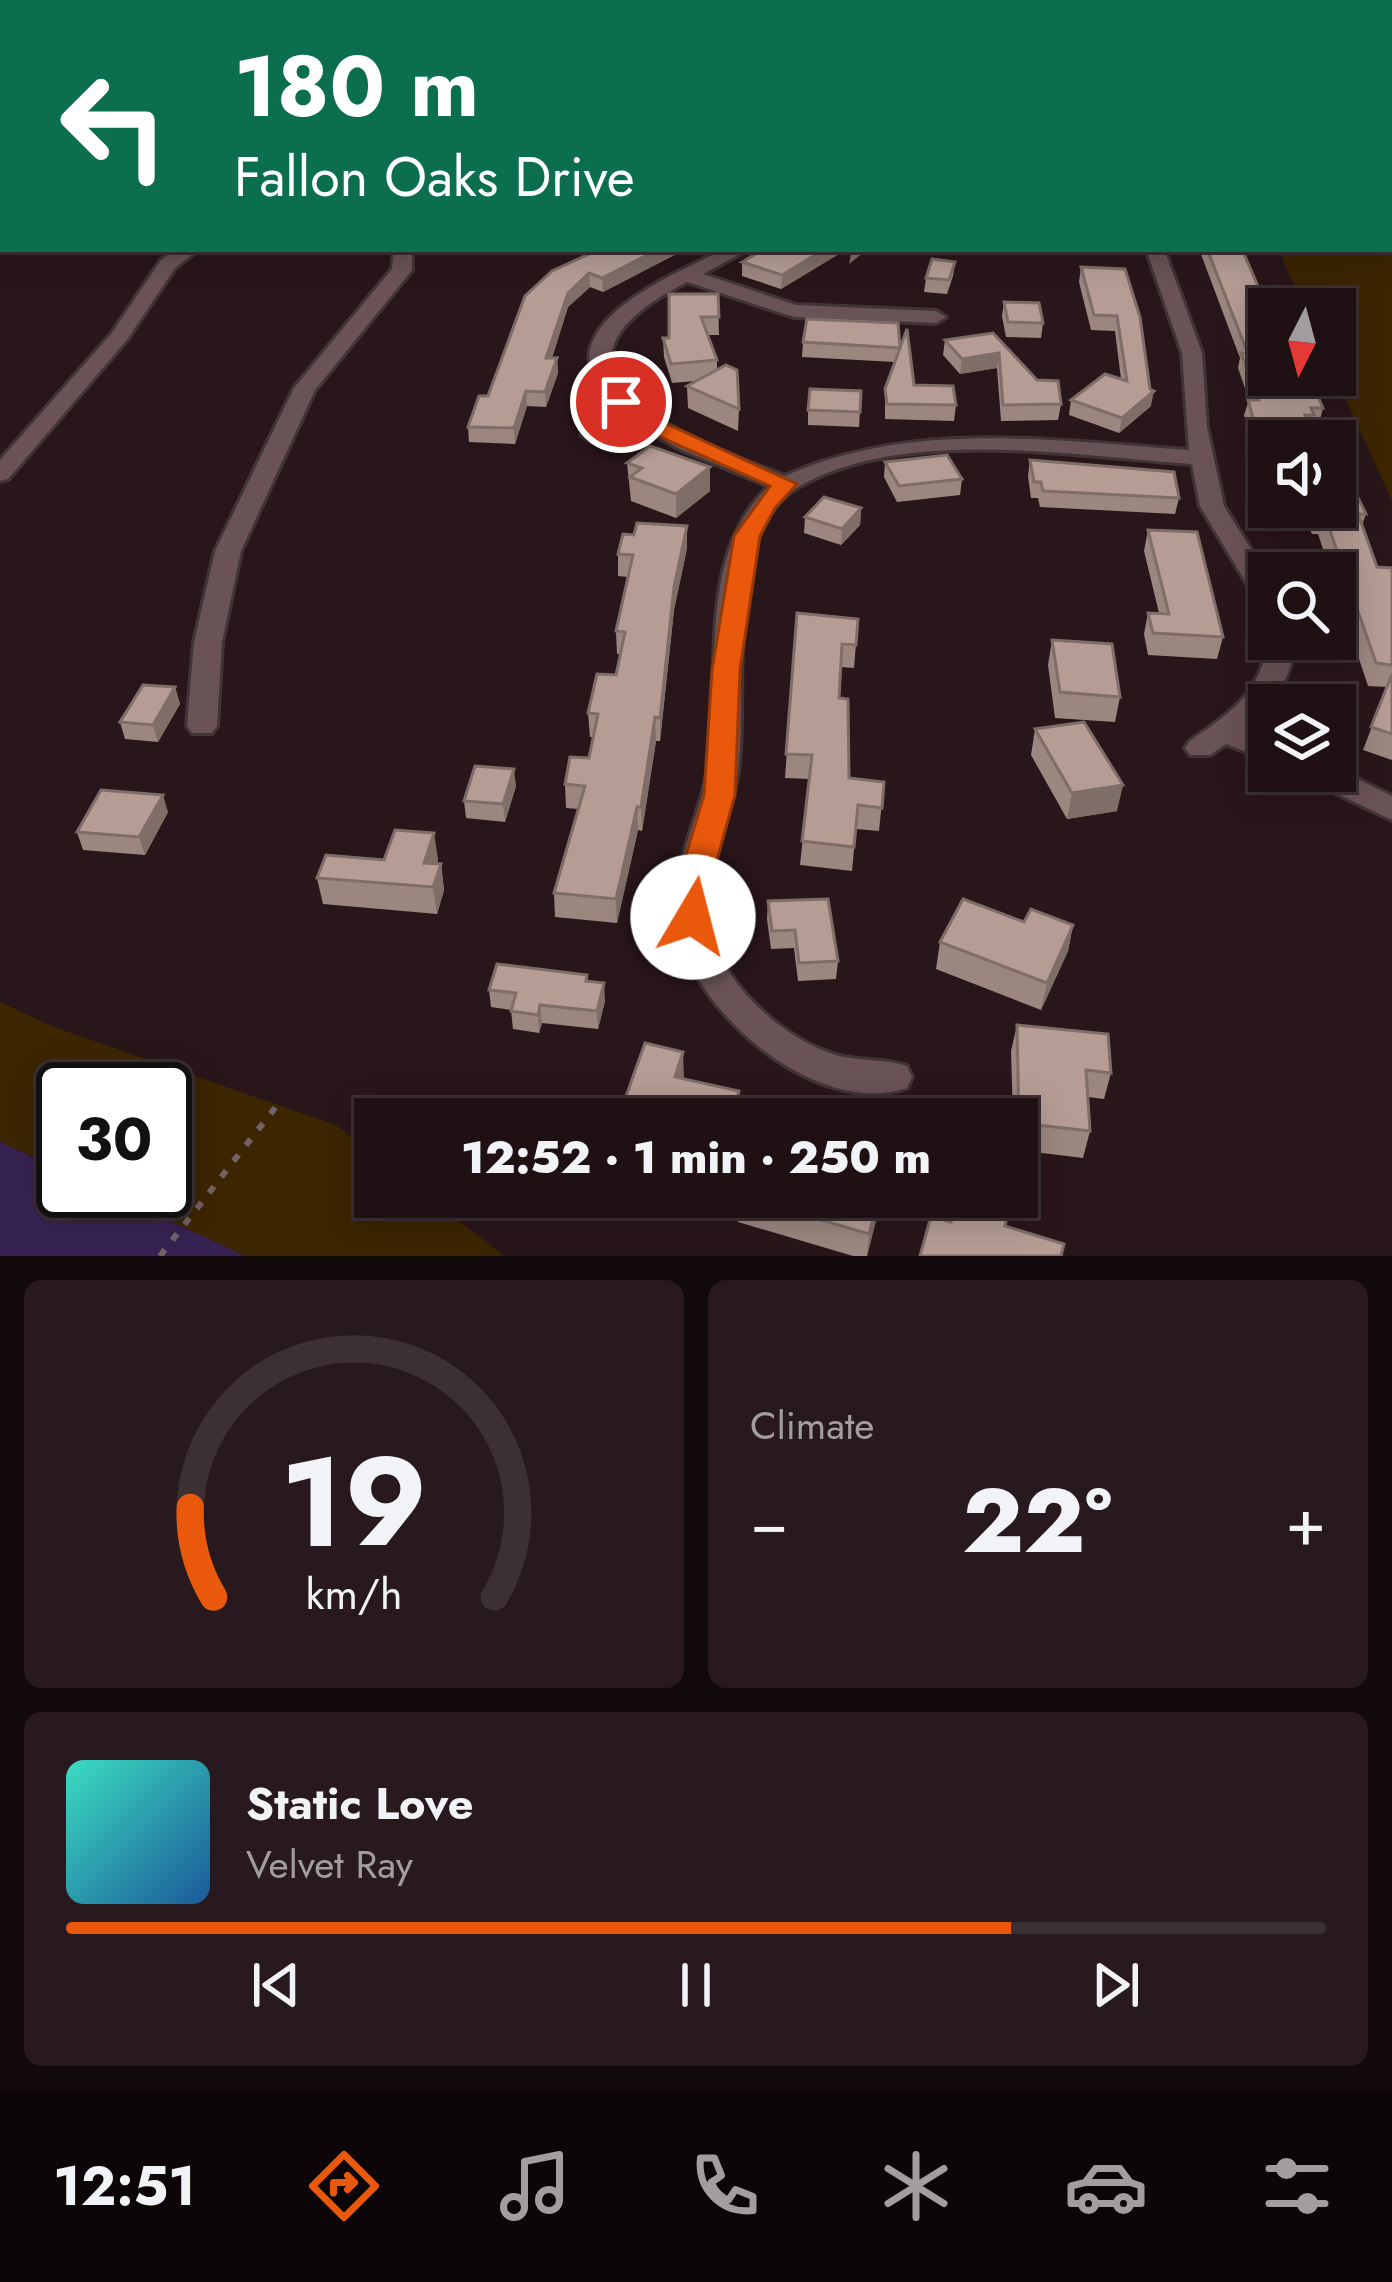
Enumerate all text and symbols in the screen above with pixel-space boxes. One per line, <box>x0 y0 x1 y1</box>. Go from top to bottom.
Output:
text: 180 m <box>234 26 479 148</box>
icon: left <box>36 48 192 204</box>
text: Fallon Oaks Drive <box>234 138 635 216</box>
north arrow <box>1248 288 1356 396</box>
map controls <box>1248 288 1356 792</box>
pin <box>570 351 672 453</box>
icon: arrive <box>588 369 654 435</box>
button: sound <box>1248 420 1356 528</box>
button: search <box>1248 552 1356 660</box>
button: layers <box>1248 684 1356 792</box>
position arrow <box>630 854 756 980</box>
speed limit sign: 30 <box>36 1062 192 1218</box>
text: 12:52 · 1 min · 250 m <box>461 1125 931 1190</box>
text: Climate <box>750 1397 874 1454</box>
text: 19 <box>280 1412 428 1593</box>
text: 22° <box>962 1456 1112 1586</box>
text: − <box>750 1474 789 1570</box>
text: + <box>1285 1474 1326 1570</box>
text: km/h <box>306 1563 402 1625</box>
text: Static Love <box>246 1771 474 1836</box>
text: Velvet Ray <box>246 1836 413 1893</box>
icon: previous <box>243 1952 309 2018</box>
icon: pause <box>663 1952 729 2018</box>
icon: next <box>1083 1952 1149 2018</box>
icon: directions <box>302 2144 386 2228</box>
icon: music <box>493 2144 577 2228</box>
icon: phone <box>683 2144 767 2228</box>
icon: climate <box>874 2144 958 2228</box>
icon: car <box>1064 2144 1148 2228</box>
icon: filters <box>1255 2144 1339 2228</box>
text: 12:51 <box>53 2147 196 2225</box>

